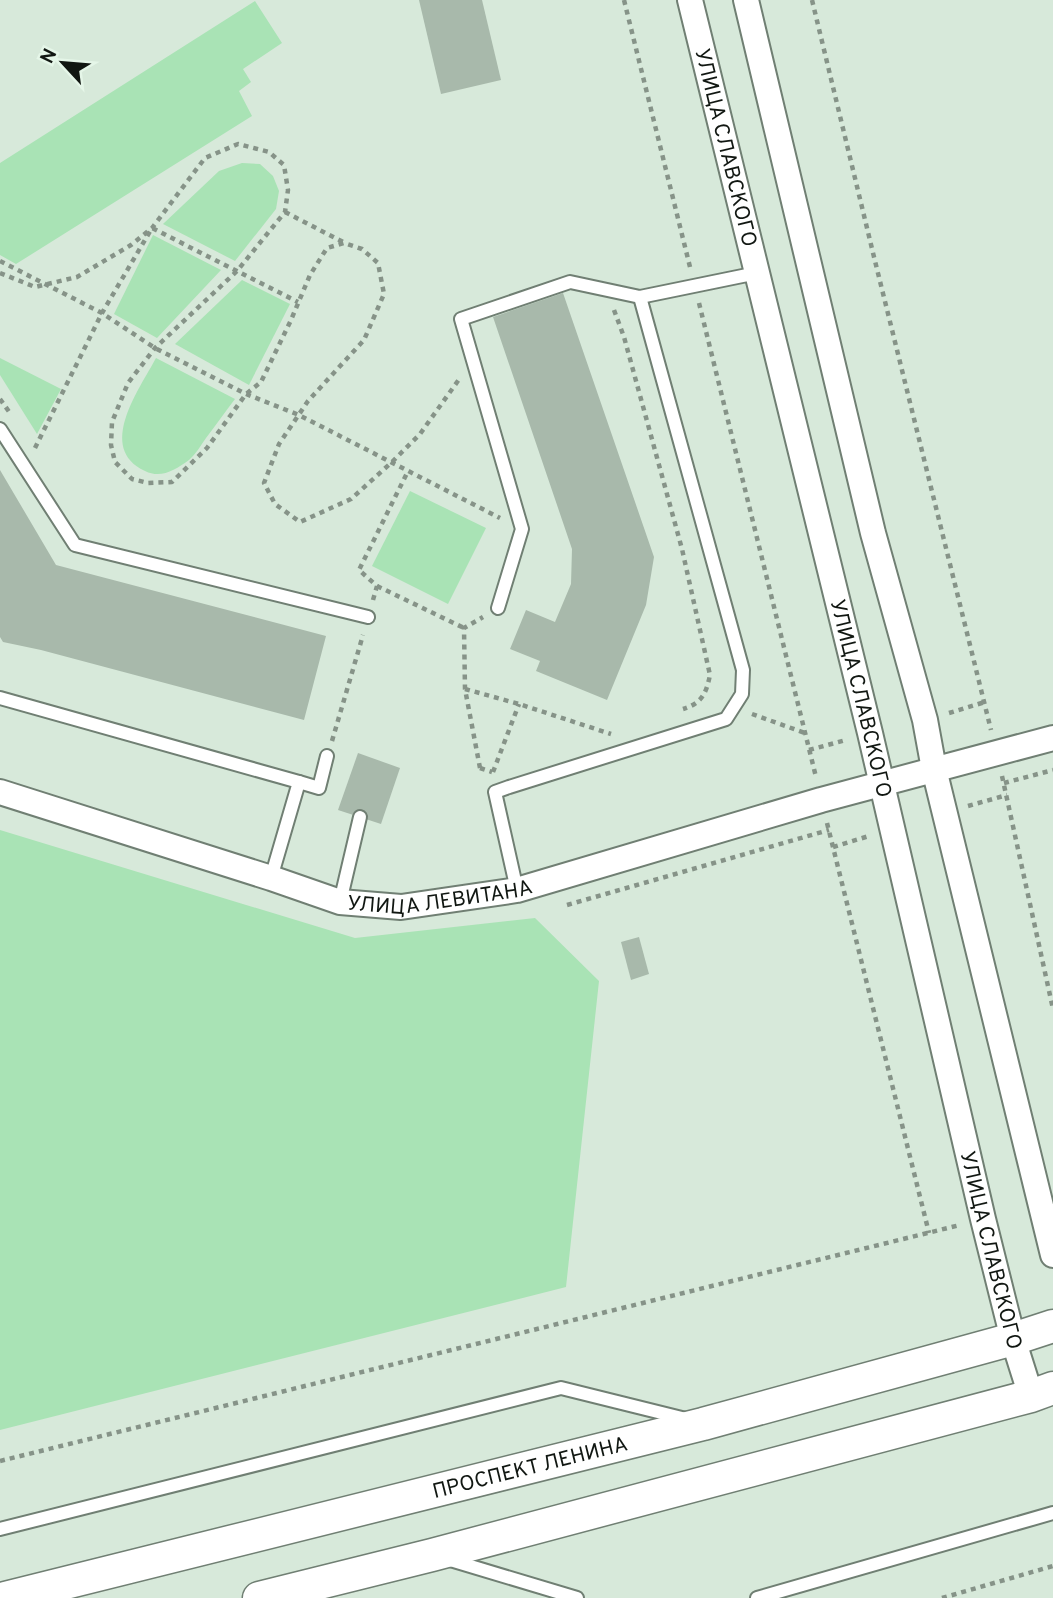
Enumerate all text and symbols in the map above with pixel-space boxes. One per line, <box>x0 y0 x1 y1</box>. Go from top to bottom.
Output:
north arrow <box>28 28 98 98</box>
text: N <box>36 45 63 68</box>
street label: УЛИЦА СЛАВСКОГО <box>687 46 762 250</box>
street label: УЛИЦА СЛАВСКОГО <box>823 597 897 801</box>
street label: УЛИЦА ЛЕВИТАНА <box>346 874 536 922</box>
street label: УЛИЦА СЛАВСКОГО <box>953 1149 1028 1353</box>
street label: ПРОСПЕКТ ЛЕНИНА <box>430 1431 631 1506</box>

